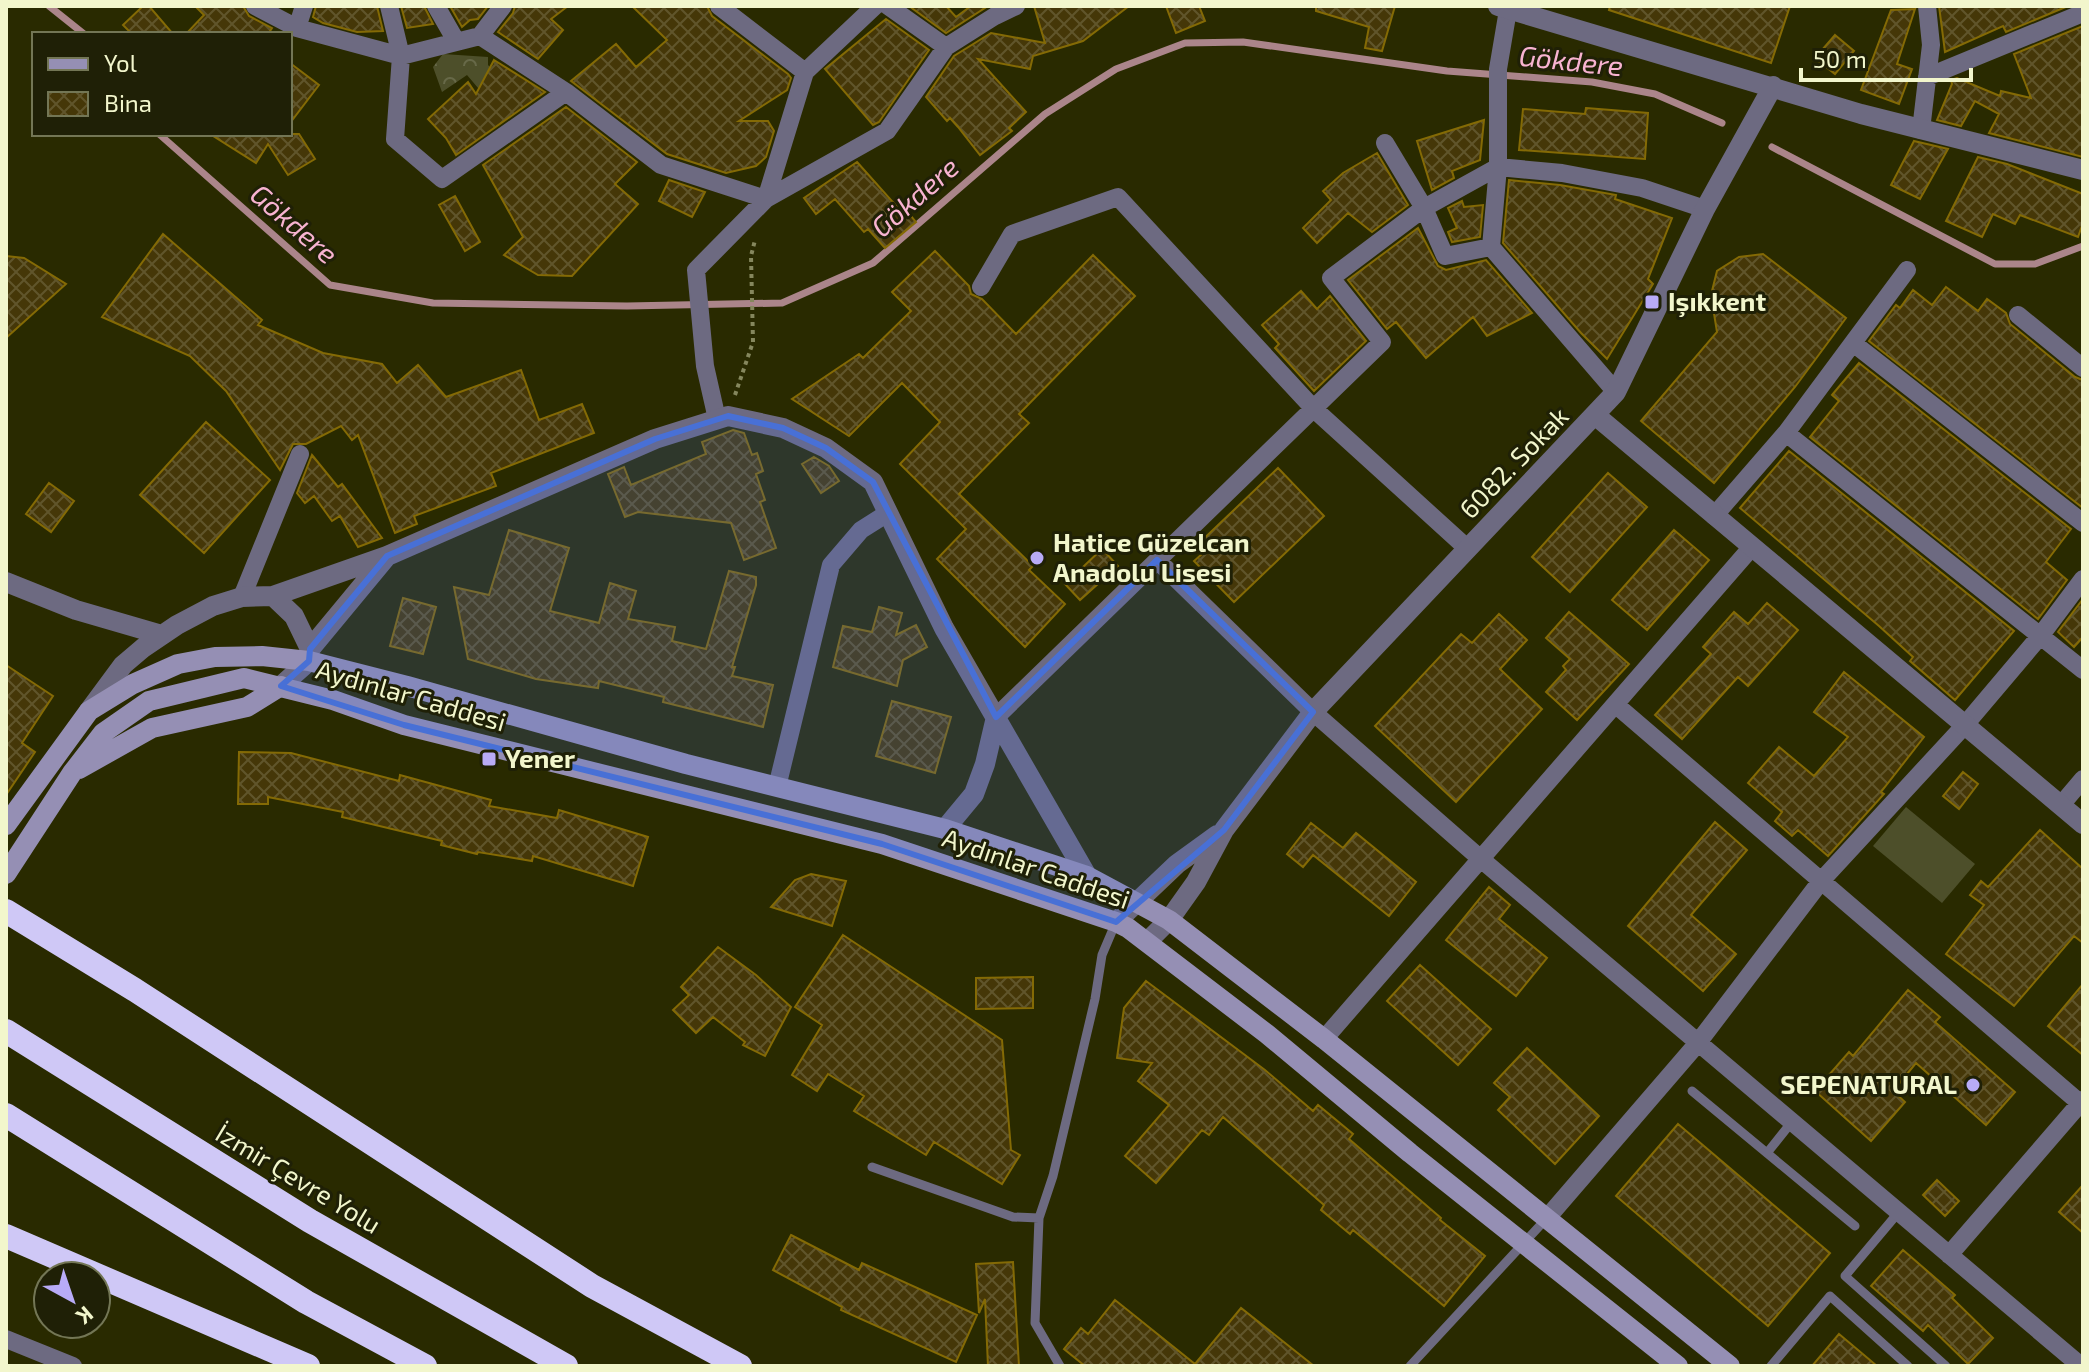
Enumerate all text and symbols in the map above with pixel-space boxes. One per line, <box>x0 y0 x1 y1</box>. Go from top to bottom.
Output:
legend <box>32 32 292 136</box>
scale bar <box>1801 32 1971 82</box>
water label: Gökdere <box>1517 38 1625 82</box>
text: 50 m <box>1813 44 1867 73</box>
text: Yol <box>104 48 137 77</box>
text: Bina <box>104 88 152 117</box>
water label: Gökdere <box>864 149 965 243</box>
water label: Gökdere <box>244 176 345 270</box>
place label: Işıkkent <box>1668 285 1766 318</box>
marker: Işıkkent <box>1643 293 1661 311</box>
street label: 6082. Sokak <box>1452 400 1574 524</box>
place label: Hatice Güzelcan Anadolu Lisesi <box>1053 526 1250 587</box>
marker: Hatice Güzelcan Anadolu Lisesi <box>1028 549 1046 567</box>
street label: Aydınlar Caddesi <box>313 653 510 736</box>
place label: Yener <box>505 742 575 773</box>
marker: Yener <box>480 750 498 768</box>
street label: Aydınlar Caddesi <box>939 821 1134 914</box>
place label: SEPENATURAL <box>1780 1068 1957 1099</box>
marker: SEPENATURAL <box>1964 1076 1982 1094</box>
street label: İzmir Çevre Yolu <box>210 1116 387 1241</box>
north arrow <box>32 1260 112 1340</box>
text: K <box>72 1302 99 1331</box>

